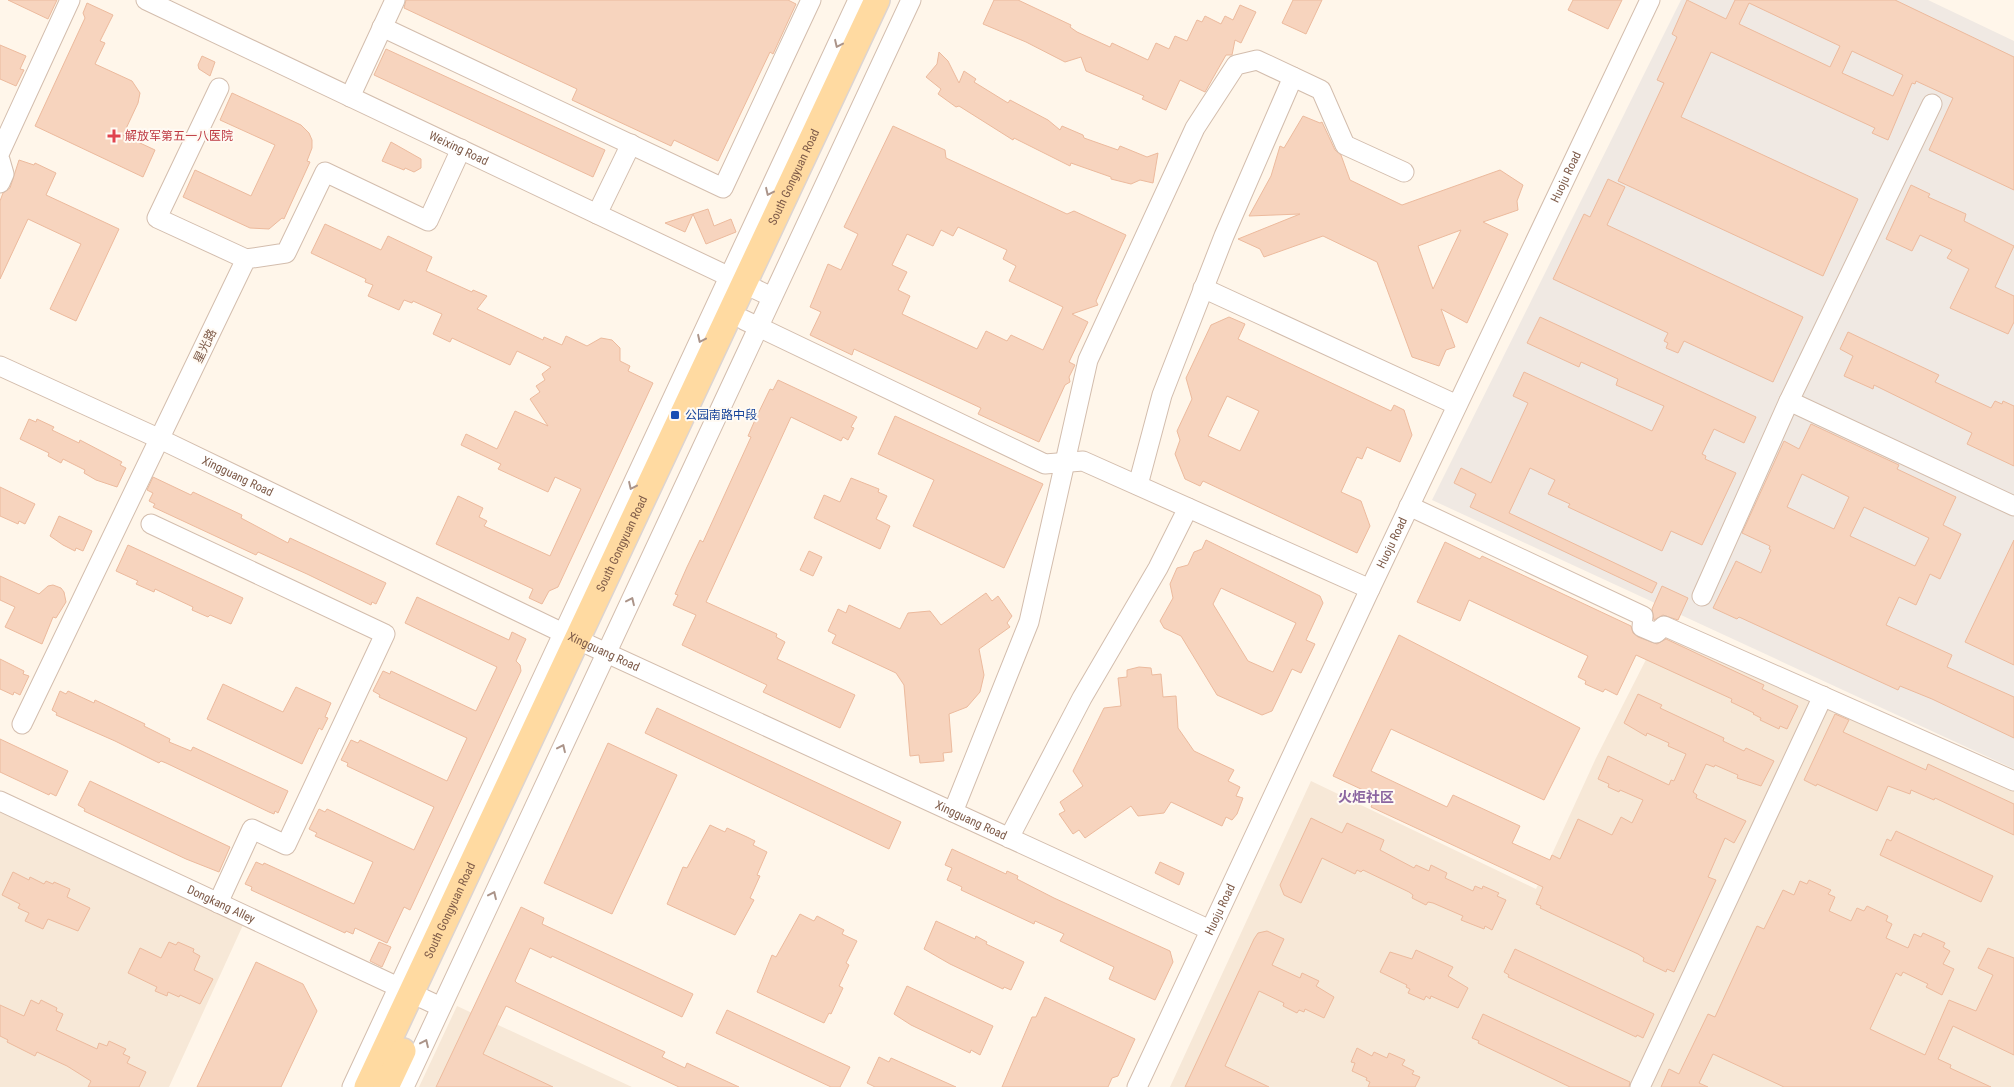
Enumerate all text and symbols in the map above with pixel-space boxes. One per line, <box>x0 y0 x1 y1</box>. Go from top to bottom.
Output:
one-way arrow <box>833 39 844 48</box>
street label: South Gongyuan Road <box>765 127 822 227</box>
street label: Weixing Road <box>427 128 491 168</box>
marker: 解放军第五一八医院 <box>107 129 121 143</box>
place label: 解放军第五一八医院 <box>125 129 233 143</box>
street label: Huoju Road <box>1548 149 1584 205</box>
one-way arrow <box>765 187 776 196</box>
street label: 星光路 <box>191 327 219 365</box>
one-way arrow <box>696 334 707 343</box>
place label: 公园南路中段 <box>685 408 757 422</box>
marker: 公园南路中段 <box>669 409 681 421</box>
street label: Xingguang Road <box>200 453 275 499</box>
one-way arrow <box>627 481 638 490</box>
street label: South Gongyuan Road <box>593 494 650 594</box>
street label: Huoju Road <box>1374 515 1410 570</box>
one-way arrow <box>624 597 635 606</box>
street label: Xingguang Road <box>566 629 642 674</box>
one-way arrow <box>556 744 566 753</box>
district label: 火炬社区 <box>1338 789 1394 805</box>
street label: Xingguang Road <box>933 798 1009 843</box>
street label: South Gongyuan Road <box>421 860 478 961</box>
street label: Dongkang Alley <box>185 882 257 926</box>
street label: Huoju Road <box>1202 882 1238 937</box>
one-way arrow <box>487 892 497 901</box>
one-way arrow <box>418 1039 429 1048</box>

